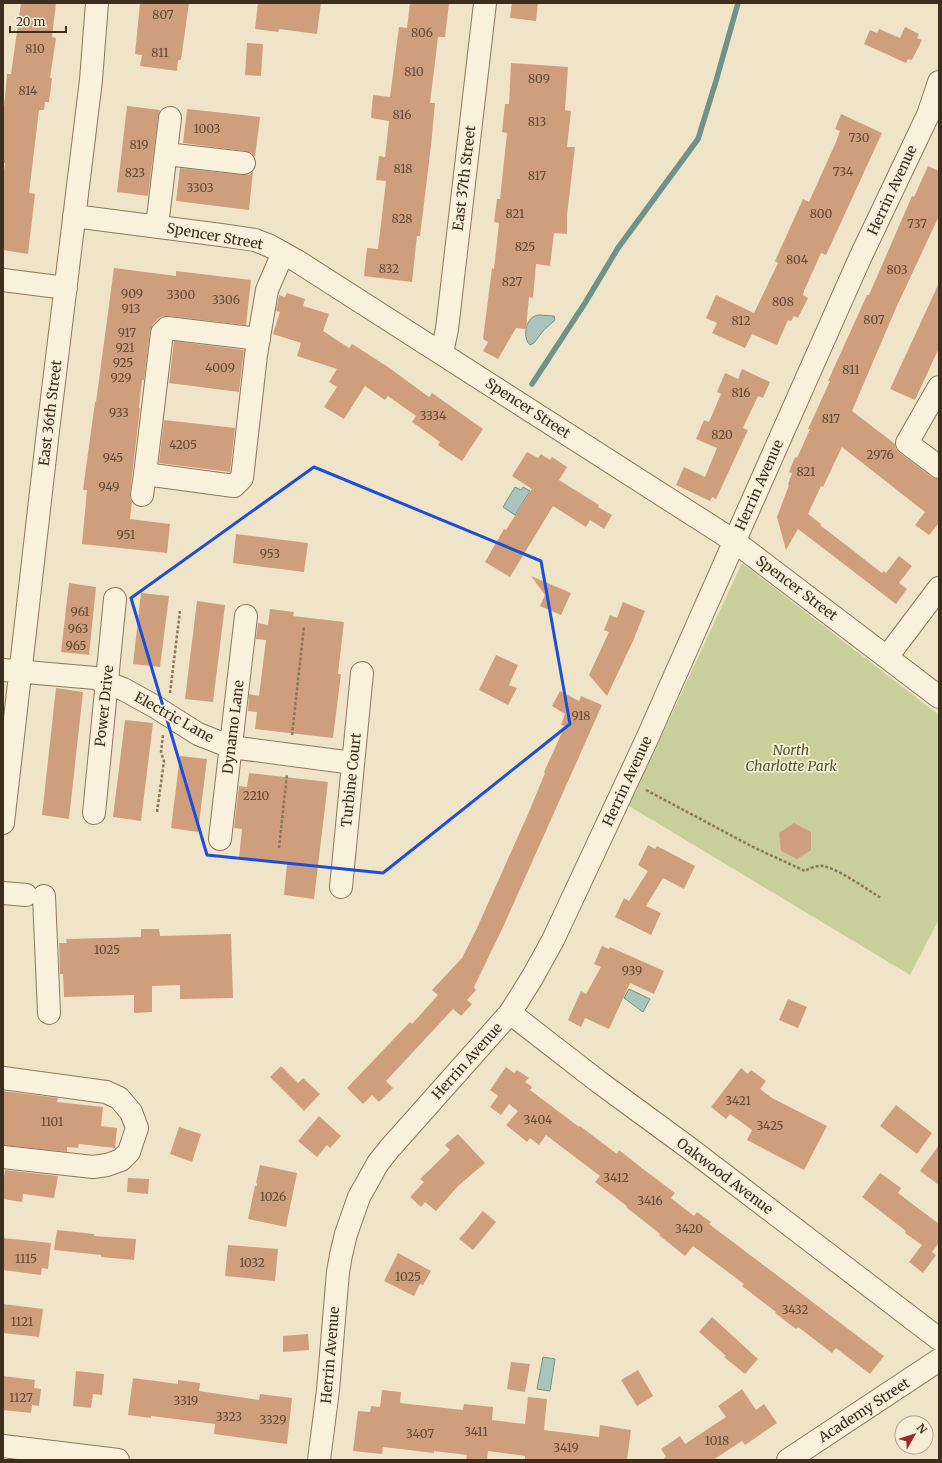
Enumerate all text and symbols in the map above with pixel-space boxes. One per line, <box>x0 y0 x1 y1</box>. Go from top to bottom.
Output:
house number: 807 <box>152 7 174 22</box>
scale bar <box>10 8 66 34</box>
text: 20 m <box>16 14 45 29</box>
house number: 806 <box>411 25 433 40</box>
house number: 810 <box>25 41 45 56</box>
house number: 811 <box>151 45 169 60</box>
house number: 810 <box>404 64 424 79</box>
house number: 809 <box>528 71 550 86</box>
house number: 814 <box>19 83 38 98</box>
house number: 816 <box>393 107 412 122</box>
house number: 813 <box>528 114 546 129</box>
house number: 1003 <box>194 121 221 136</box>
street label: East 37th Street <box>449 124 479 232</box>
house number: 730 <box>848 130 870 145</box>
house number: 819 <box>130 137 148 152</box>
street label: Herrin Avenue <box>863 142 921 238</box>
house number: 818 <box>393 161 413 176</box>
house number: 734 <box>833 164 854 179</box>
house number: 823 <box>125 165 145 180</box>
house number: 817 <box>528 168 546 183</box>
house number: 3303 <box>186 180 214 195</box>
house number: 821 <box>505 206 525 221</box>
house number: 800 <box>810 206 833 221</box>
house number: 828 <box>391 211 413 226</box>
house number: 737 <box>907 216 927 231</box>
street label: Spencer Street <box>165 219 265 253</box>
house number: 825 <box>515 239 535 254</box>
house number: 804 <box>786 252 809 267</box>
house number: 832 <box>379 261 399 276</box>
house number: 803 <box>886 262 908 277</box>
house number: 827 <box>502 274 522 289</box>
house number: 909 <box>121 286 143 301</box>
house number: 3300 <box>167 287 196 302</box>
house number: 3306 <box>212 292 240 307</box>
house number: 808 <box>772 294 794 309</box>
house number: 913 <box>122 301 141 316</box>
house number: 807 <box>863 312 885 327</box>
house number: 812 <box>731 313 751 328</box>
house number: 917 <box>118 325 136 340</box>
house number: 921 <box>115 340 135 355</box>
house number: 925 <box>113 355 133 370</box>
street label: East 36th Street <box>35 358 66 467</box>
house number: 4009 <box>205 360 235 375</box>
house number: 811 <box>842 362 860 377</box>
house number: 929 <box>111 370 132 385</box>
street label: Spencer Street <box>482 374 574 442</box>
house number: 816 <box>732 385 751 400</box>
house number: 933 <box>109 405 129 420</box>
house number: 3334 <box>420 408 447 423</box>
house number: 817 <box>822 411 840 426</box>
house number: 820 <box>711 427 733 442</box>
house number: 4205 <box>169 437 197 452</box>
street label: Herrin Avenue <box>731 437 787 533</box>
house number: 2976 <box>866 447 894 462</box>
house number: 945 <box>103 450 123 465</box>
house number: 821 <box>796 464 816 479</box>
house number: 949 <box>99 479 119 494</box>
house number: 951 <box>117 527 136 542</box>
house number: 953 <box>260 546 280 561</box>
street label: Spencer Street <box>753 551 842 625</box>
house number: 961 <box>70 604 90 619</box>
house number: 963 <box>68 621 88 636</box>
house number: 965 <box>65 638 87 653</box>
street label: Power Drive <box>91 664 117 748</box>
street label: Dynamo Lane <box>218 679 248 775</box>
street label: Electric Lane <box>131 688 217 746</box>
house number: 918 <box>571 708 591 723</box>
street label: Turbine Court <box>337 731 365 828</box>
street label: Herrin Avenue <box>598 733 656 829</box>
park label: North Charlotte Park <box>745 741 837 775</box>
house number: 2210 <box>243 788 269 803</box>
house number: 1025 <box>94 942 120 957</box>
house number: 939 <box>622 963 642 978</box>
street label: Herrin Avenue <box>428 1019 506 1103</box>
house number: 3421 <box>725 1093 751 1108</box>
house number: 3404 <box>524 1112 553 1127</box>
house number: 1101 <box>41 1114 64 1129</box>
house number: 3425 <box>756 1118 784 1133</box>
street label: Oakwood Avenue <box>673 1134 777 1218</box>
house number: 3412 <box>603 1170 629 1185</box>
house number: 1026 <box>260 1189 286 1204</box>
house number: 3416 <box>637 1193 663 1208</box>
house number: 3420 <box>675 1221 703 1236</box>
house number: 1115 <box>15 1251 37 1266</box>
house number: 1032 <box>239 1255 265 1270</box>
house number: 1025 <box>395 1269 421 1284</box>
house number: 3432 <box>782 1302 808 1317</box>
street label: Herrin Avenue <box>317 1306 343 1404</box>
house number: 1121 <box>11 1314 34 1329</box>
street label: Academy Street <box>814 1373 913 1447</box>
house number: 1127 <box>9 1390 33 1405</box>
house number: 3319 <box>174 1393 198 1408</box>
house number: 3323 <box>216 1409 242 1424</box>
house number: 3329 <box>260 1412 286 1427</box>
north arrow <box>894 1415 934 1455</box>
text: N <box>914 1421 930 1437</box>
house number: 3411 <box>464 1424 488 1439</box>
house number: 3407 <box>406 1426 434 1441</box>
house number: 1018 <box>705 1433 729 1448</box>
house number: 3419 <box>553 1440 579 1455</box>

